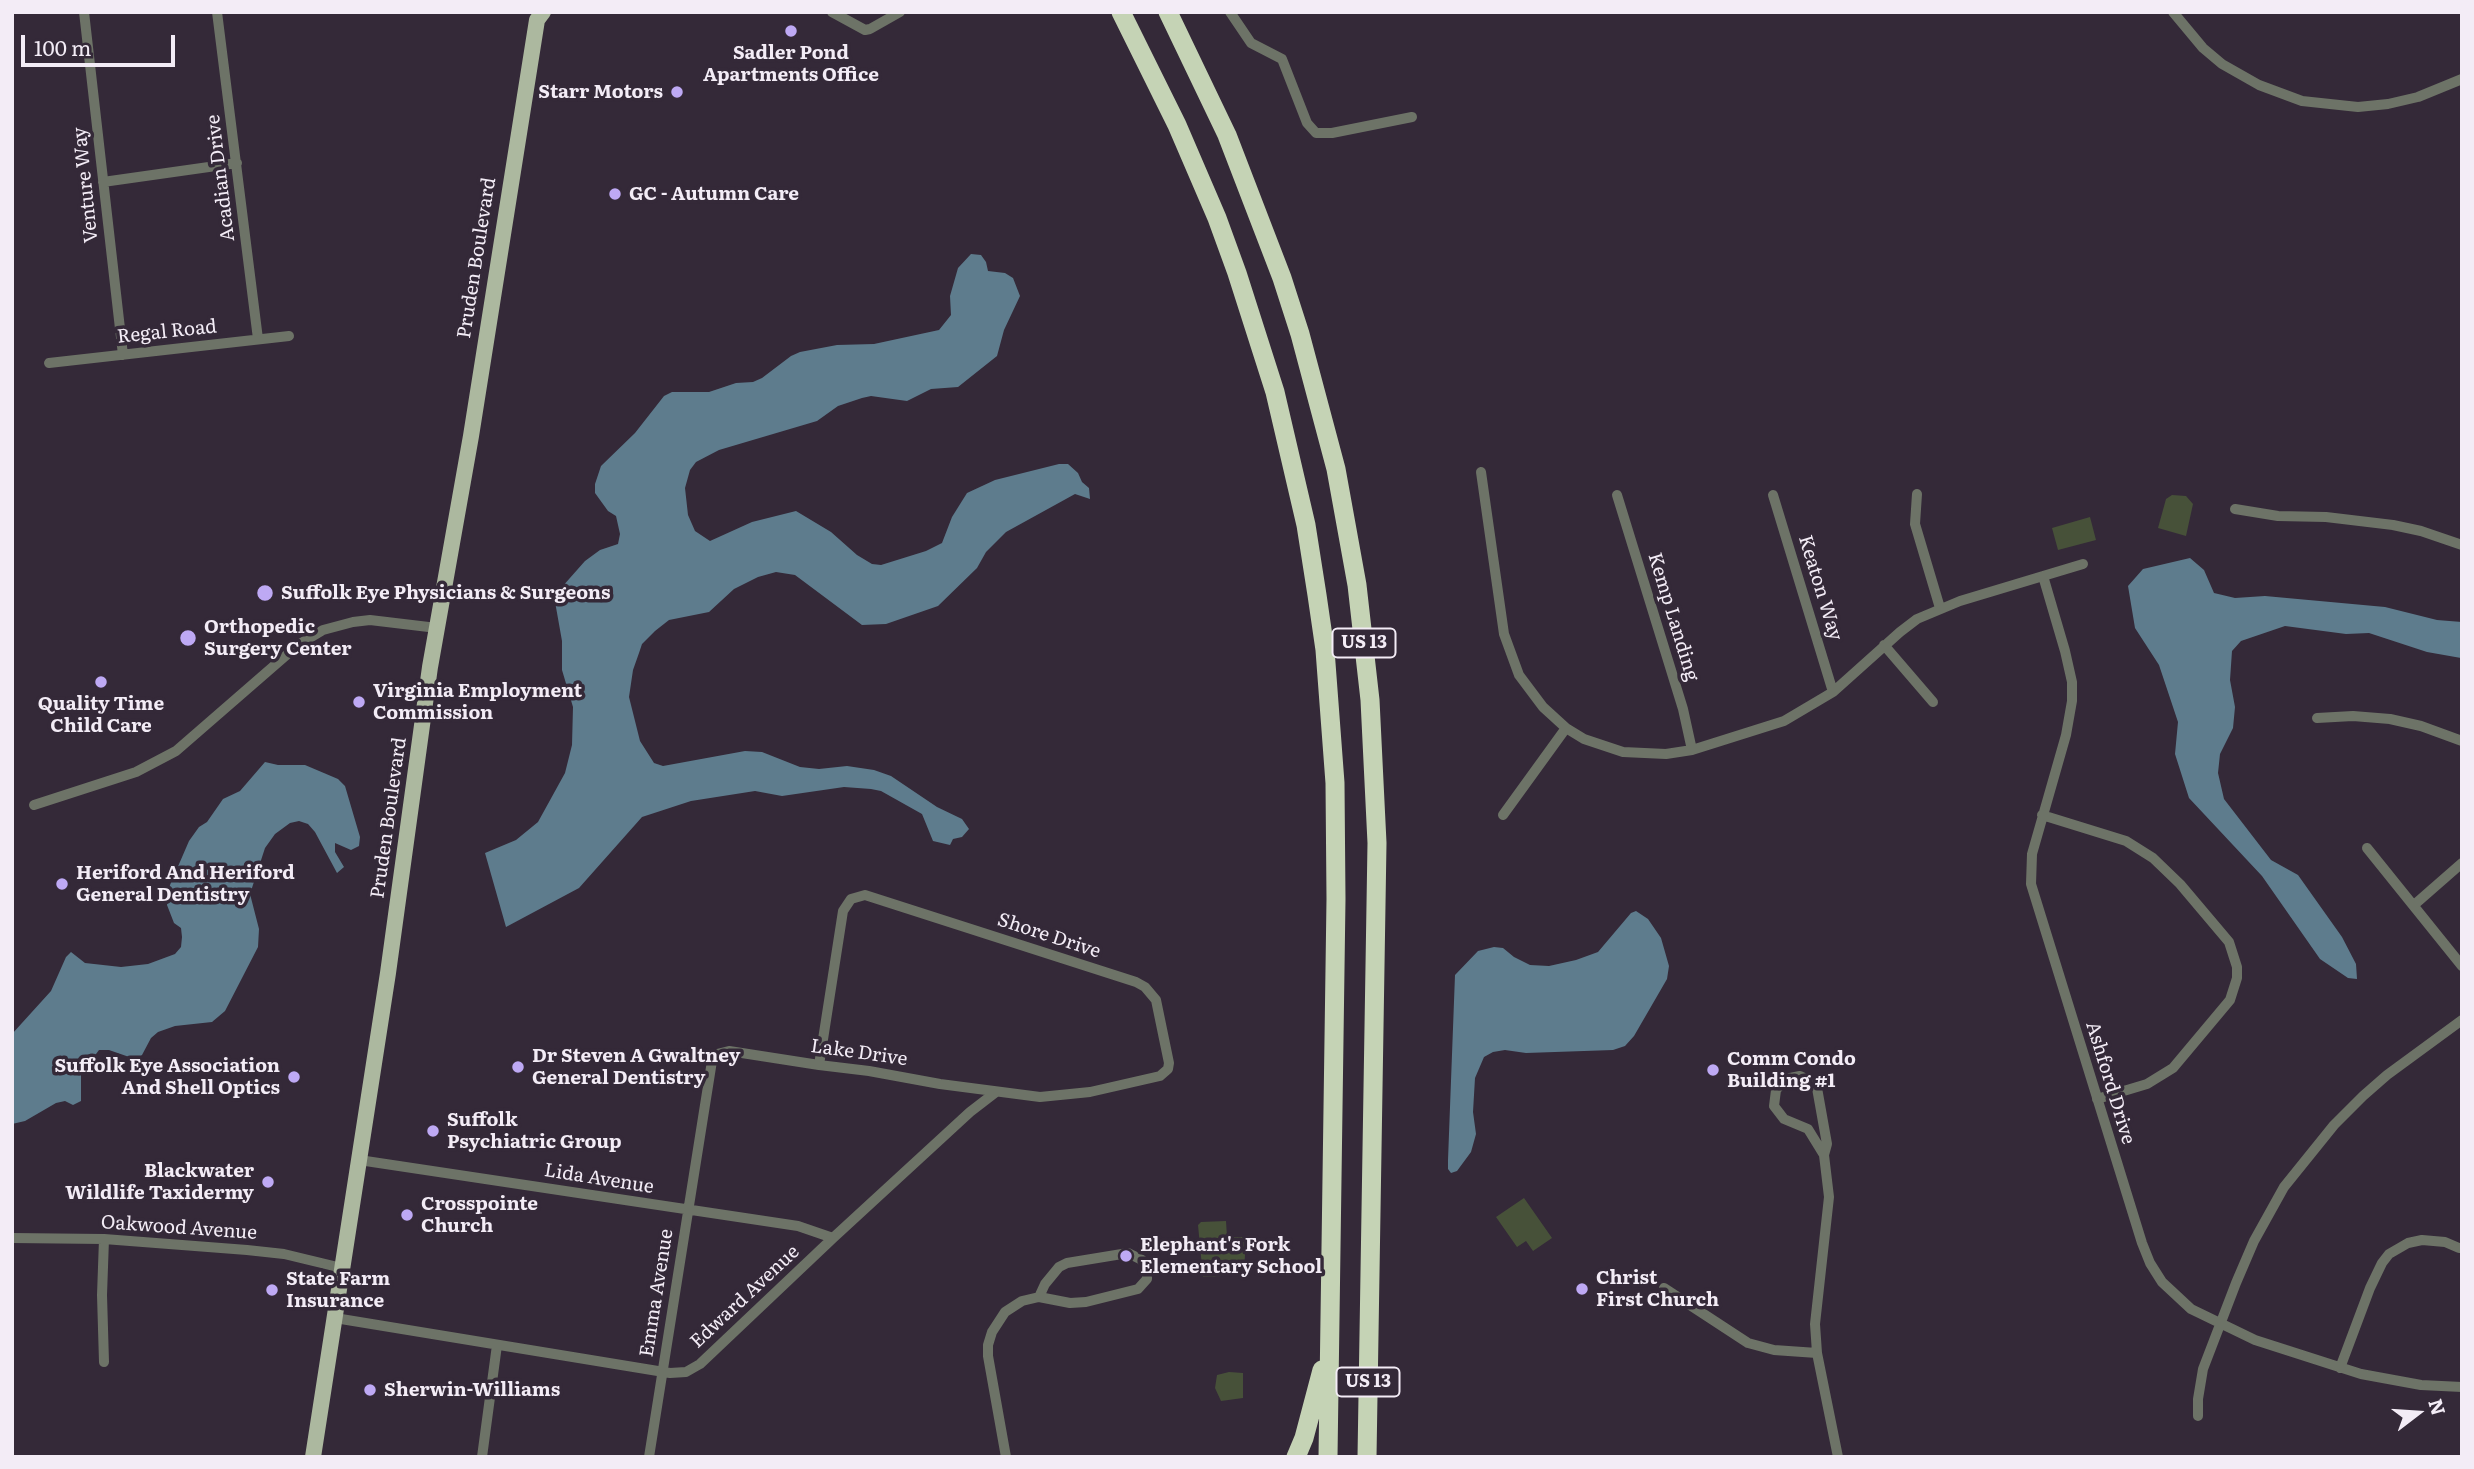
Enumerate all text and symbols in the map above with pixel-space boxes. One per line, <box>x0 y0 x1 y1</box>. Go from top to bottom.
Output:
scale bar <box>24 21 178 65</box>
marker: Sadler Pond Apartments Office <box>783 23 799 39</box>
text: 100 m <box>34 31 91 62</box>
place label: Sadler Pond Apartments Office <box>703 42 879 86</box>
place label: Starr Motors <box>538 81 663 103</box>
marker: Starr Motors <box>669 84 685 100</box>
street label: Acadian Drive <box>202 113 240 243</box>
street label: Venture Way <box>69 126 103 244</box>
street label: Pruden Boulevard <box>453 176 501 340</box>
place label: GC - Autumn Care <box>629 183 799 205</box>
marker: GC - Autumn Care <box>607 186 623 202</box>
street label: Regal Road <box>116 315 218 349</box>
street label: Keaton Way <box>1793 533 1847 643</box>
street label: Kemp Landing <box>1643 550 1703 684</box>
place label: Suffolk Eye Physicians & Surgeons <box>281 582 610 604</box>
marker: Suffolk Eye Physicians & Surgeons <box>255 583 275 603</box>
place label: Orthopedic Surgery Center <box>204 616 352 660</box>
marker: Orthopedic Surgery Center <box>178 628 198 648</box>
road number: US 13 <box>1332 628 1396 658</box>
marker: Quality Time Child Care <box>93 674 109 690</box>
place label: Virginia Employment Commission <box>373 680 582 724</box>
place label: Quality Time Child Care <box>38 693 164 737</box>
marker: Virginia Employment Commission <box>351 694 367 710</box>
street label: Pruden Boulevard <box>366 736 412 900</box>
place label: Heriford And Heriford General Dentistry <box>76 862 295 906</box>
marker: Heriford And Heriford General Dentistry <box>54 876 70 892</box>
street label: Shore Drive <box>995 909 1103 963</box>
street label: Ashford Drive <box>2080 1019 2140 1147</box>
street label: Lake Drive <box>809 1035 909 1071</box>
place label: Dr Steven A Gwaltney General Dentistry <box>532 1045 740 1089</box>
place label: Comm Condo Building #1 <box>1727 1048 1856 1092</box>
place label: Suffolk Eye Association And Shell Optics <box>54 1055 280 1099</box>
marker: Dr Steven A Gwaltney General Dentistry <box>510 1059 526 1075</box>
marker: Comm Condo Building #1 <box>1705 1062 1721 1078</box>
marker: Suffolk Eye Association And Shell Optics <box>286 1069 302 1085</box>
place label: Suffolk Psychiatric Group <box>447 1109 622 1153</box>
marker: Suffolk Psychiatric Group <box>425 1123 441 1139</box>
street label: Lida Avenue <box>542 1159 656 1199</box>
place label: Blackwater Wildlife Taxidermy <box>65 1160 254 1204</box>
marker: Blackwater Wildlife Taxidermy <box>260 1174 276 1190</box>
place label: Crosspointe Church <box>421 1193 538 1237</box>
marker: Crosspointe Church <box>399 1207 415 1223</box>
street label: Oakwood Avenue <box>100 1211 258 1245</box>
street label: Emma Avenue <box>636 1227 678 1359</box>
place label: Elephant's Fork Elementary School <box>1140 1234 1322 1278</box>
street label: Edward Avenue <box>686 1241 804 1353</box>
marker: Elephant's Fork Elementary School <box>1118 1248 1134 1264</box>
place label: Christ First Church <box>1596 1267 1719 1311</box>
place label: State Farm Insurance <box>286 1268 390 1312</box>
marker: Christ First Church <box>1574 1281 1590 1297</box>
marker: State Farm Insurance <box>264 1282 280 1298</box>
road number: US 13 <box>1336 1367 1400 1396</box>
north arrow <box>2383 1378 2453 1448</box>
place label: Sherwin-Williams <box>384 1379 560 1401</box>
marker: Sherwin-Williams <box>362 1382 378 1398</box>
text: N <box>2422 1395 2454 1419</box>

